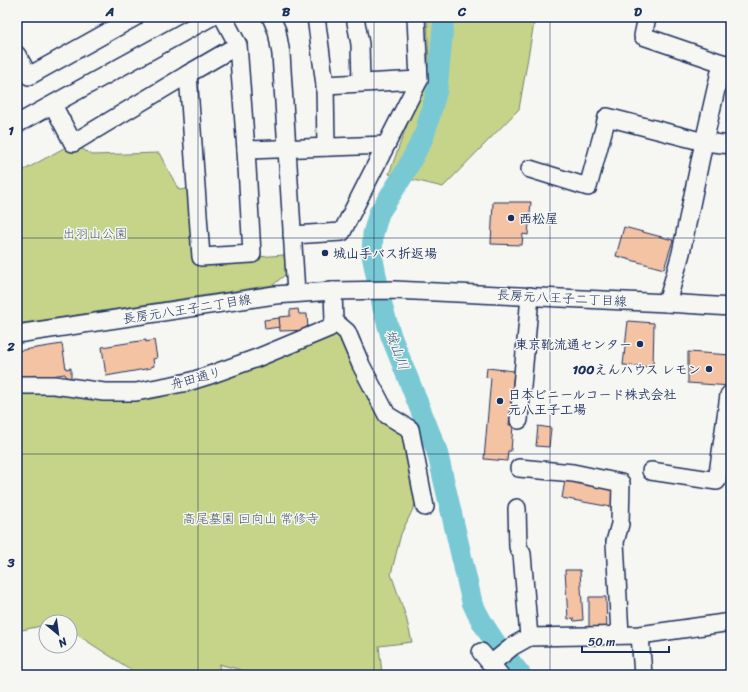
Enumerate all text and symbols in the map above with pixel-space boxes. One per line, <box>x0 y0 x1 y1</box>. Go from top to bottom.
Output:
text: A <box>105 0 114 23</box>
text: B <box>282 0 291 23</box>
text: C <box>457 0 467 23</box>
text: D <box>634 0 642 23</box>
text: 1 <box>8 119 14 142</box>
place label: 西松屋 <box>519 207 558 230</box>
marker: 西松屋 <box>506 213 516 223</box>
park label: 出羽山公園 <box>62 222 128 245</box>
place label: 城山手バス折返場 <box>333 242 437 265</box>
marker: 城山手バス折返場 <box>320 248 330 258</box>
street label: 長房元八王子二丁目線 <box>496 283 629 313</box>
street label: 長房元八王子二丁目線 <box>121 287 254 331</box>
water label: 城山川 <box>378 326 416 374</box>
place label: 東京靴流通センター <box>515 333 632 356</box>
text: 2 <box>6 335 15 358</box>
marker: 東京靴流通センター <box>635 339 645 349</box>
place label: 100えんハウス レモン <box>572 358 701 381</box>
street label: 舟田通り <box>168 360 224 396</box>
marker: 100えんハウス レモン <box>704 364 714 374</box>
place label: 日本ビニールコード株式会社 元八王子工場 <box>508 383 676 421</box>
marker: 日本ビニールコード株式会社 元八王子工場 <box>495 396 505 406</box>
park label: 高尾墓園 回向山 常修寺 <box>183 507 319 530</box>
text: 3 <box>6 551 15 574</box>
north arrow <box>38 614 78 654</box>
scale bar <box>582 628 669 654</box>
text: 50 m <box>588 631 615 653</box>
text: N <box>54 632 71 653</box>

